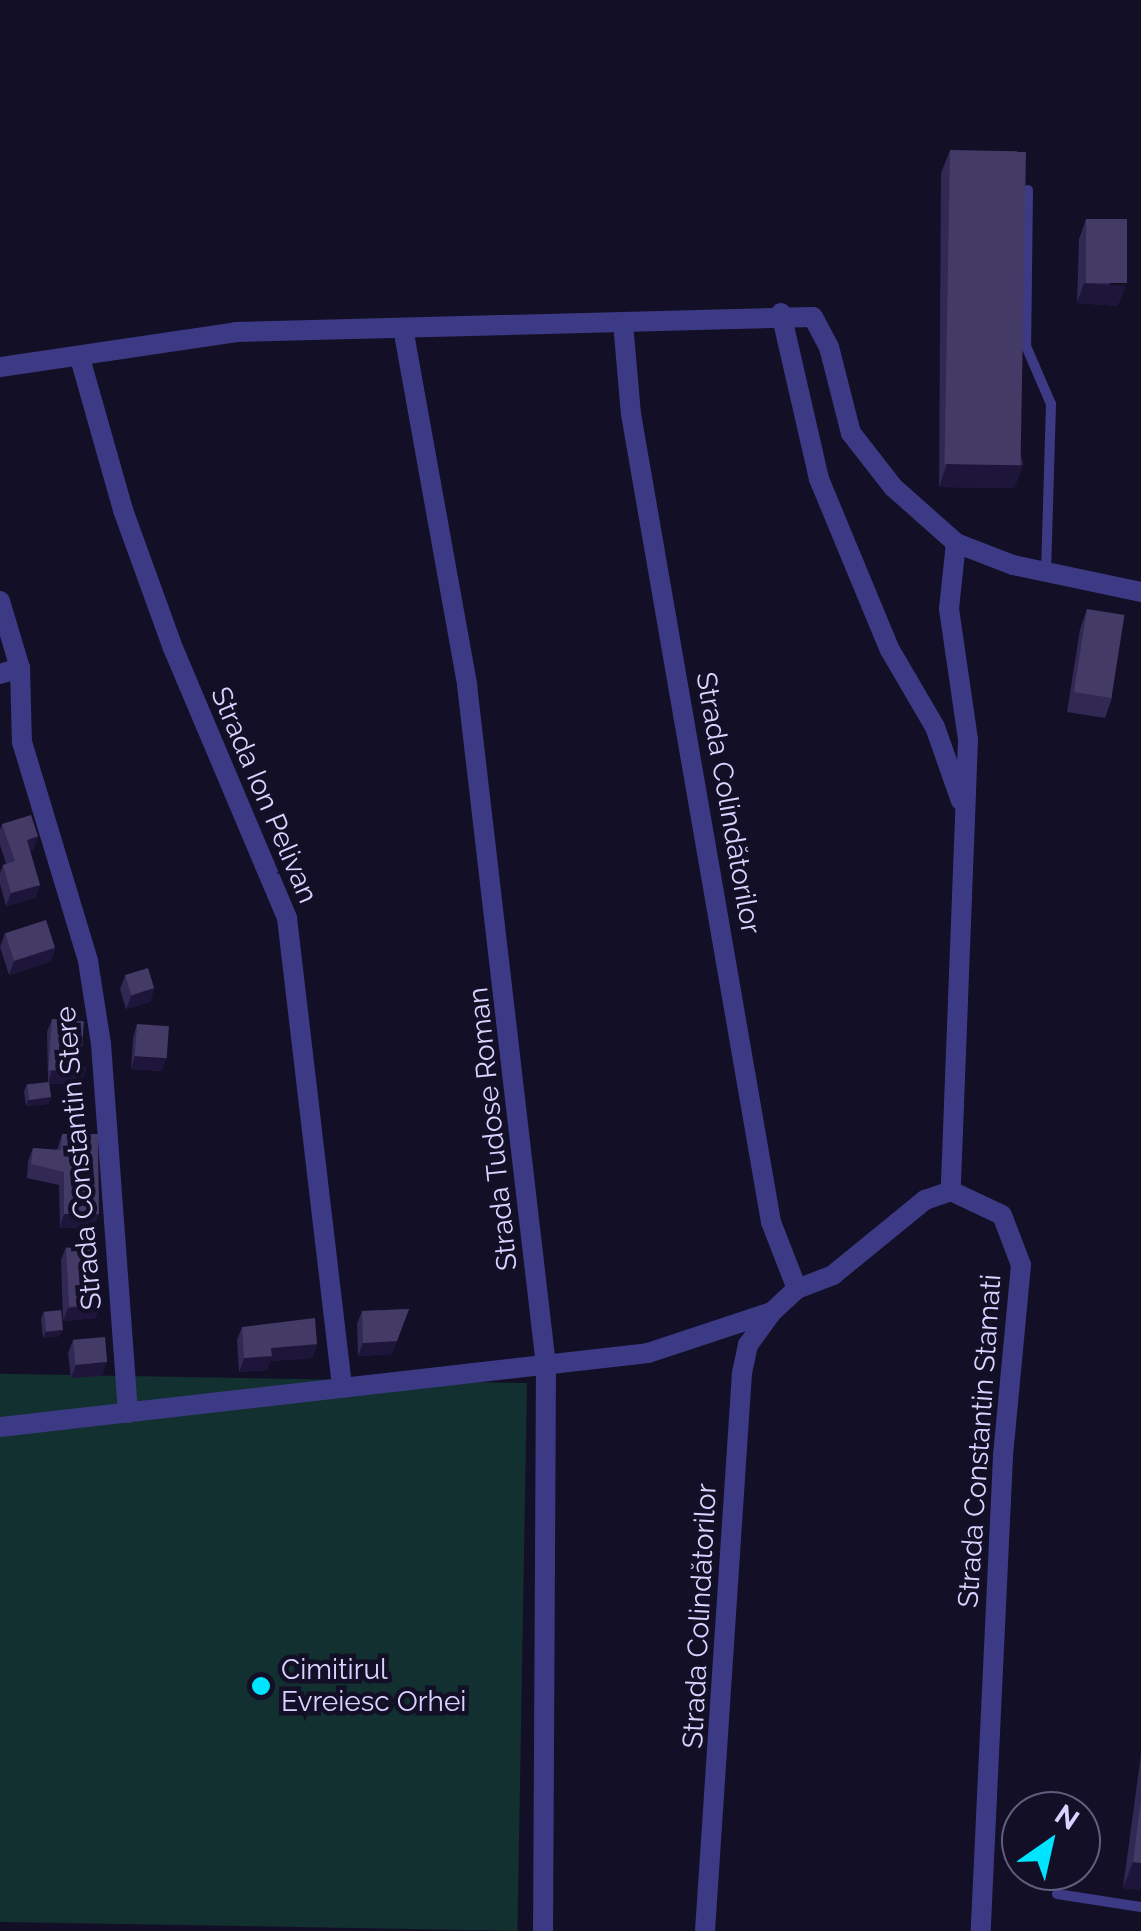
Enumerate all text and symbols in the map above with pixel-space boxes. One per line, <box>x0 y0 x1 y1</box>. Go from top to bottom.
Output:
street label: Strada Colindătorilor <box>688 669 768 937</box>
street label: Strada Ion Pelivan <box>203 682 325 908</box>
street label: Strada Tudose Roman <box>461 985 525 1273</box>
street label: Strada Constantin Stere <box>49 1005 109 1311</box>
street label: Strada Constantin Stamati <box>952 1273 1008 1609</box>
street label: Strada Colindătorilor <box>676 1483 724 1749</box>
place label: Cimitirul Evreiesc Orhei <box>281 1653 466 1719</box>
marker: Cimitirul Evreiesc Orhei <box>250 1675 272 1697</box>
north arrow <box>1001 1791 1101 1891</box>
text: N <box>1049 1798 1085 1837</box>

